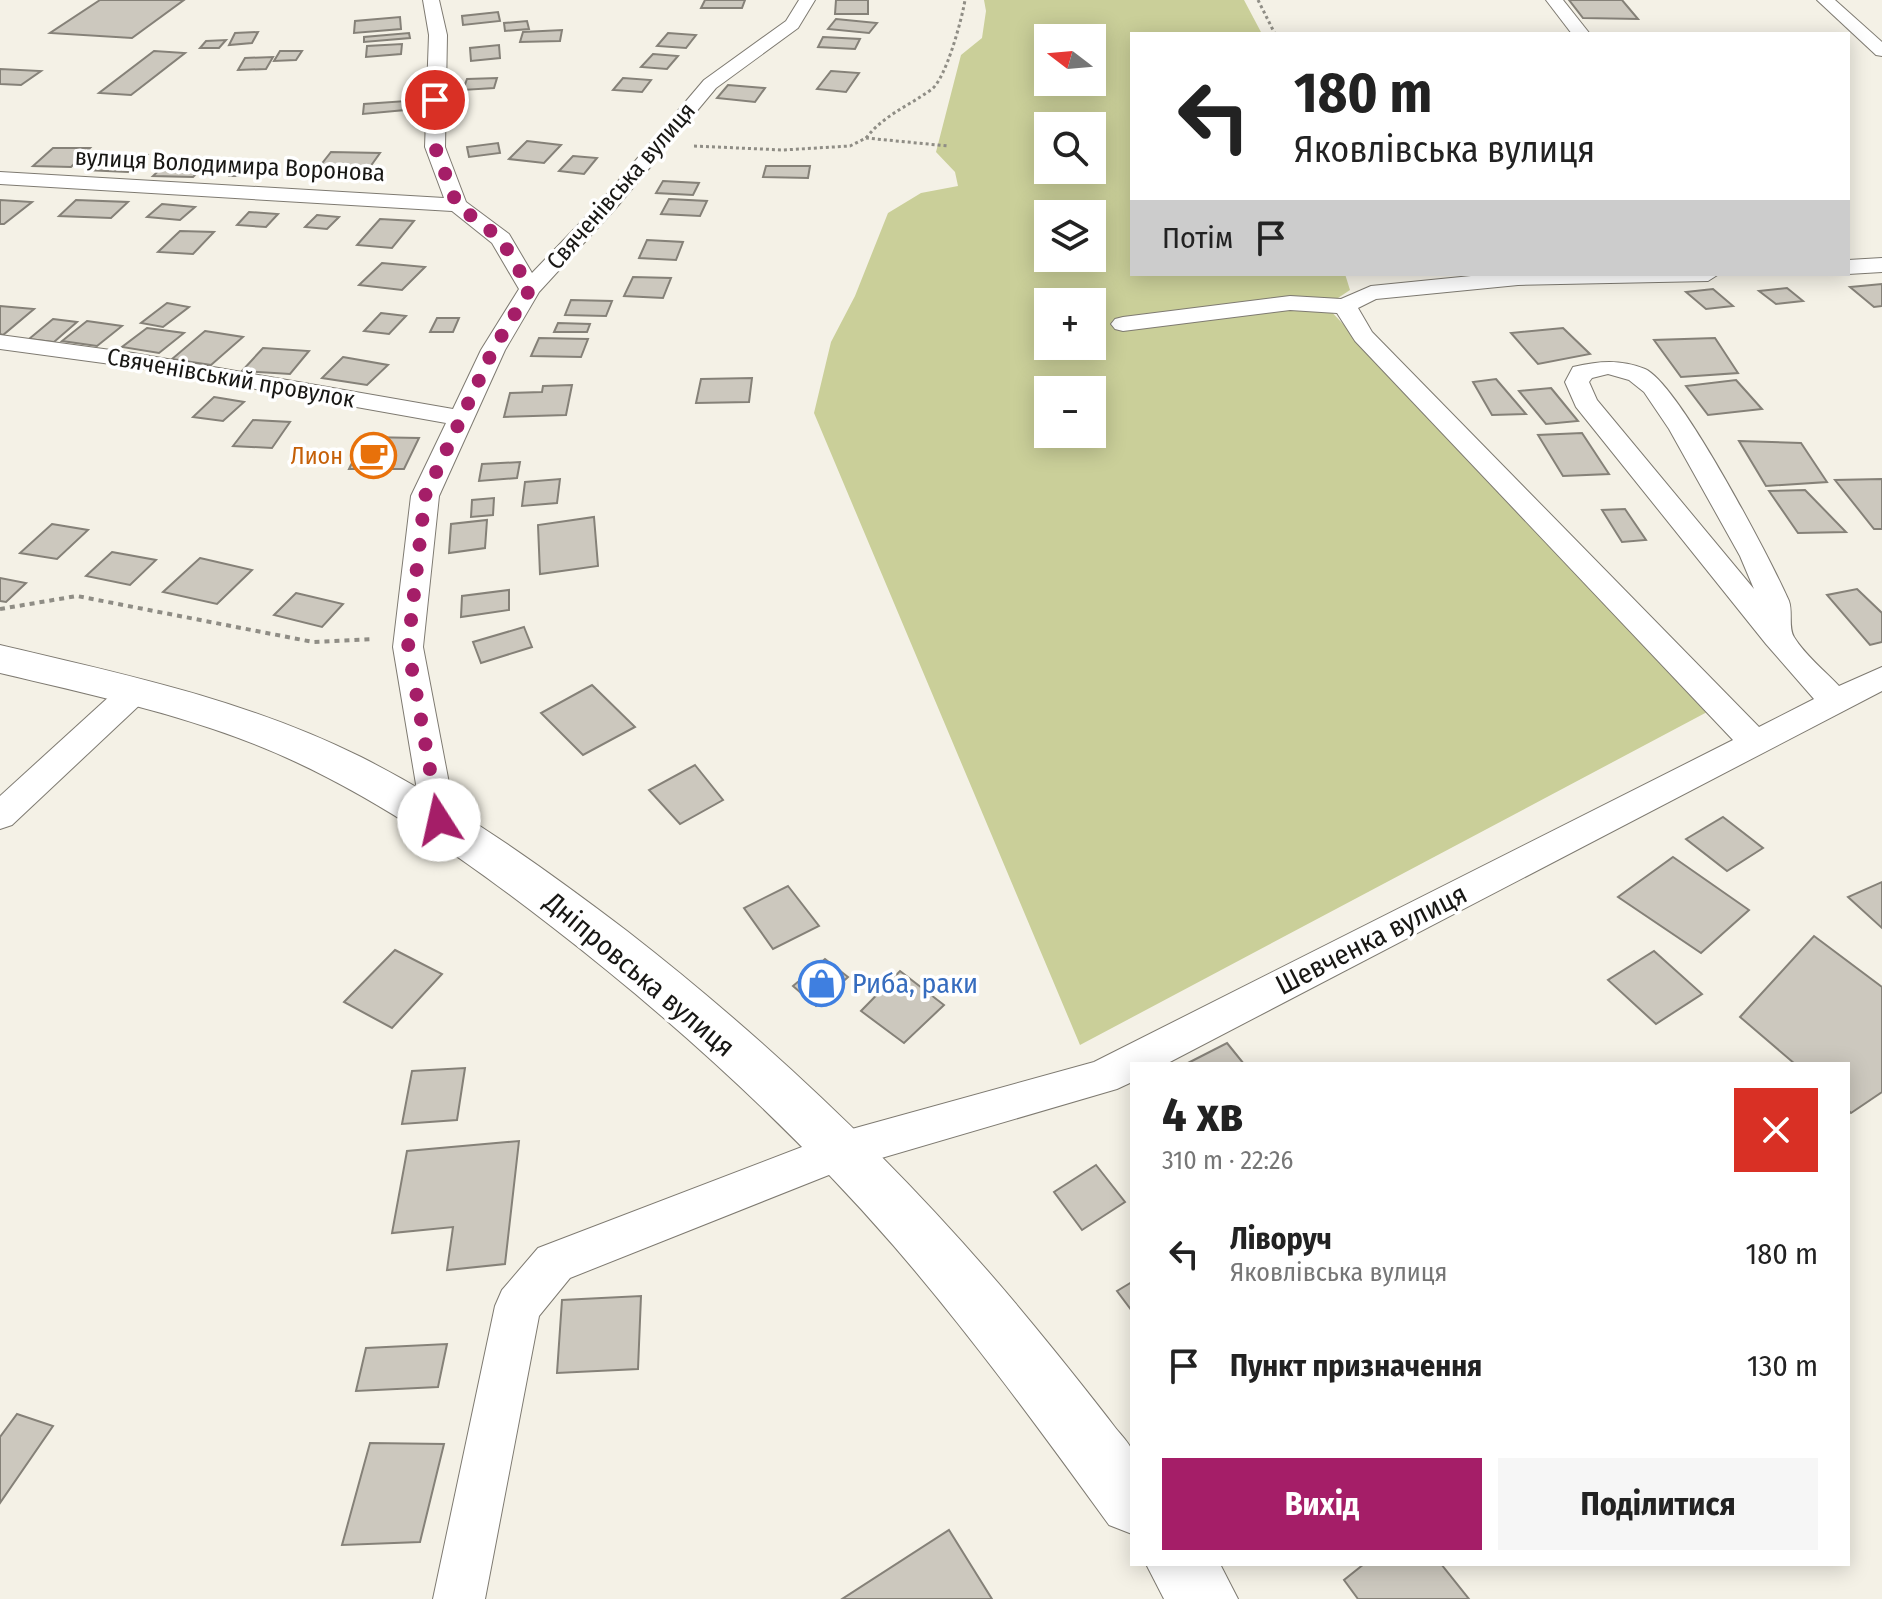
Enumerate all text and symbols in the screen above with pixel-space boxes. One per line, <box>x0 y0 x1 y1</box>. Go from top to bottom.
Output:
north arrow <box>1034 24 1106 96</box>
map controls <box>1034 24 1106 448</box>
text: 180 m <box>1294 60 1432 127</box>
icon: left <box>1162 64 1266 168</box>
pin <box>401 66 469 134</box>
icon: arrive <box>413 78 457 122</box>
street label: Свяченівська вулиця <box>541 97 701 275</box>
button: search <box>1034 112 1106 184</box>
text: Яковлівська вулиця <box>1294 128 1595 172</box>
street label: вулиця Володимира Воронова <box>74 143 386 187</box>
button: layers <box>1034 200 1106 272</box>
icon: arrive <box>1249 216 1293 260</box>
text: Потім <box>1162 220 1233 256</box>
button: + <box>1034 288 1106 360</box>
street label: Свяченівський провулок <box>105 342 358 414</box>
button: − <box>1034 376 1106 448</box>
cafe icon: Лион <box>350 432 398 480</box>
place label: Лион <box>291 442 343 470</box>
position arrow <box>397 778 481 862</box>
street label: Шевченка вулиця <box>1270 877 1472 1002</box>
street label: Дніпровська вулиця <box>537 885 741 1063</box>
shop icon: Риба, раки <box>797 959 845 1007</box>
place label: Риба, раки <box>852 967 978 1000</box>
text: 4 хв <box>1162 1086 1243 1144</box>
button: close <box>1734 1088 1818 1172</box>
text: 310 m · 22:26 <box>1162 1145 1293 1176</box>
text: Ліворуч <box>1230 1221 1332 1257</box>
icon: left <box>1162 1232 1206 1276</box>
text: 180 m <box>1746 1236 1818 1272</box>
text: Яковлівська вулиця <box>1230 1257 1447 1288</box>
icon: arrive <box>1162 1344 1206 1388</box>
text: Пункт призначення <box>1230 1348 1482 1384</box>
text: 130 m <box>1747 1348 1818 1384</box>
button: Вихід <box>1162 1458 1482 1550</box>
button: Поділитися <box>1498 1458 1818 1550</box>

